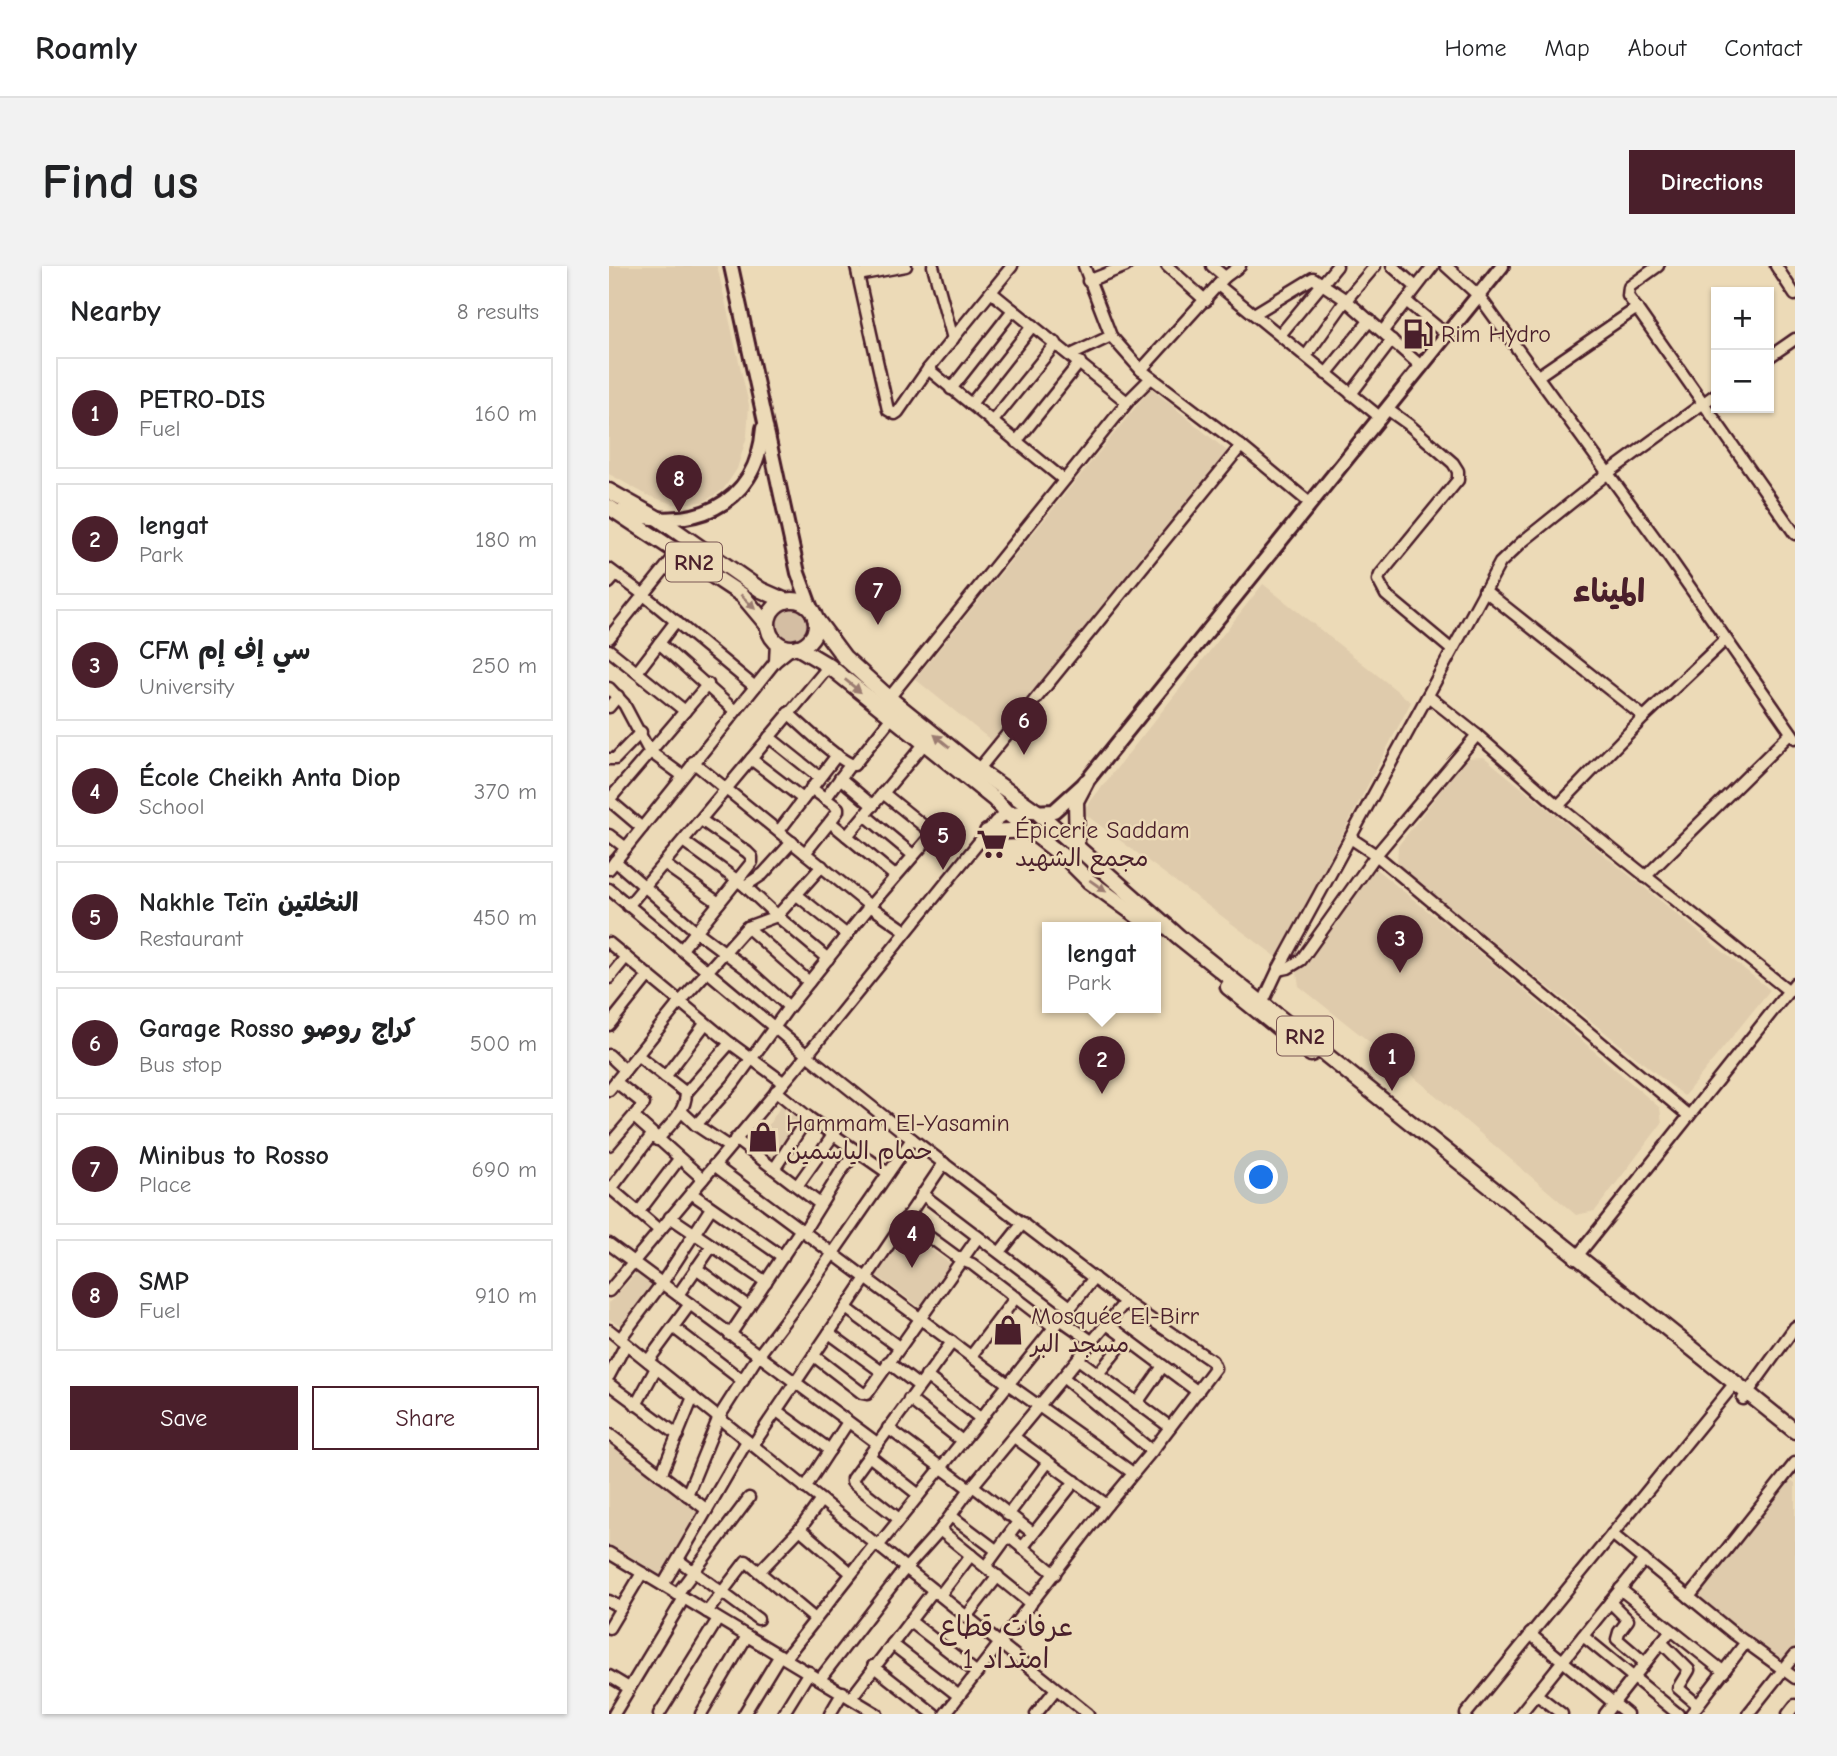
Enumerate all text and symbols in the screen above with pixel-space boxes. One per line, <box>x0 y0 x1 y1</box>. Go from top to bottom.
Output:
text: Roamly <box>35 29 137 67</box>
text: Home <box>1445 34 1506 62</box>
text: Map <box>1544 34 1590 62</box>
text: About <box>1628 34 1686 62</box>
text: Contact <box>1724 34 1802 62</box>
button: Directions <box>1629 150 1795 214</box>
text: Find us <box>42 154 198 210</box>
map controls <box>1711 287 1774 413</box>
button: + <box>1711 287 1774 350</box>
text: Nearby <box>70 294 161 329</box>
text: 8 results <box>457 298 539 325</box>
fuel station icon: Rim Hydro <box>1401 317 1435 351</box>
place label: Rim Hydro <box>1441 320 1551 348</box>
button: − <box>1711 350 1774 413</box>
text: PETRO-DIS <box>139 385 265 415</box>
text: 1 <box>90 400 100 427</box>
text: 160 m <box>475 400 537 427</box>
text: Fuel <box>139 415 181 442</box>
pin: 8 <box>656 455 702 513</box>
text: lengat <box>139 511 208 541</box>
text: 2 <box>89 526 101 553</box>
text: 180 m <box>475 526 537 553</box>
text: Park <box>139 541 183 568</box>
road number: RN2 <box>666 542 722 582</box>
pin: 7 <box>855 567 901 625</box>
district label: الميناء <box>1573 573 1645 610</box>
one-way arrow <box>740 593 756 610</box>
text: CFM سي إف إم <box>139 636 311 666</box>
text: 3 <box>89 652 101 679</box>
text: 250 m <box>472 652 537 679</box>
text: University <box>139 673 234 700</box>
one-way arrow <box>844 678 862 693</box>
pin: 6 <box>1001 697 1047 755</box>
one-way arrow <box>934 734 951 749</box>
text: École Cheikh Anta Diop <box>139 763 401 793</box>
text: 4 <box>90 778 100 805</box>
text: 370 m <box>474 778 537 805</box>
text: School <box>139 793 204 820</box>
pin: 5 <box>920 812 966 870</box>
place label: Épicerie Saddam مجمع الشهيد <box>1015 816 1190 875</box>
supermarket icon: Épicerie Saddam مجمع الشهيد <box>975 827 1009 861</box>
one-way arrow <box>1089 879 1107 893</box>
text: Nakhle Teïn النخلتين <box>139 888 358 918</box>
text: 5 <box>89 904 101 931</box>
text: 450 m <box>473 904 537 931</box>
pin: 3 <box>1377 915 1423 973</box>
popup <box>1042 922 1161 1013</box>
text: Restaurant <box>139 925 243 952</box>
text: lengat <box>1067 939 1136 969</box>
text: Park <box>1067 969 1111 996</box>
text: Garage Rosso كراج روصو <box>139 1014 416 1044</box>
road number: RN2 <box>1277 1016 1333 1056</box>
text: 6 <box>89 1030 101 1057</box>
text: 500 m <box>470 1030 537 1057</box>
pin: 1 <box>1369 1033 1415 1091</box>
pin: 2 <box>1079 1036 1125 1094</box>
text: Bus stop <box>139 1051 222 1078</box>
place label: Hammam El-Yasamin حمام الياسمين <box>786 1109 1010 1169</box>
shop icon: Hammam El-Yasamin حمام الياسمين <box>746 1120 780 1154</box>
text: Minibus to Rosso <box>139 1141 329 1171</box>
text: 7 <box>90 1156 100 1183</box>
text: 690 m <box>472 1156 537 1183</box>
your location <box>1244 1160 1278 1194</box>
text: Place <box>139 1171 191 1198</box>
pin: 4 <box>889 1210 935 1268</box>
text: SMP <box>139 1267 189 1297</box>
text: 8 <box>89 1282 101 1309</box>
text: 910 m <box>475 1282 537 1309</box>
text: Fuel <box>139 1297 181 1324</box>
place label: Mosquée El-Birr مسجد البر <box>1029 1302 1199 1358</box>
shop icon: Mosquée El-Birr مسجد البر <box>991 1313 1025 1347</box>
button: Save <box>70 1386 298 1450</box>
button: Share <box>312 1386 539 1450</box>
district label: عرفات قطاع 1 امتداد <box>939 1611 1073 1675</box>

